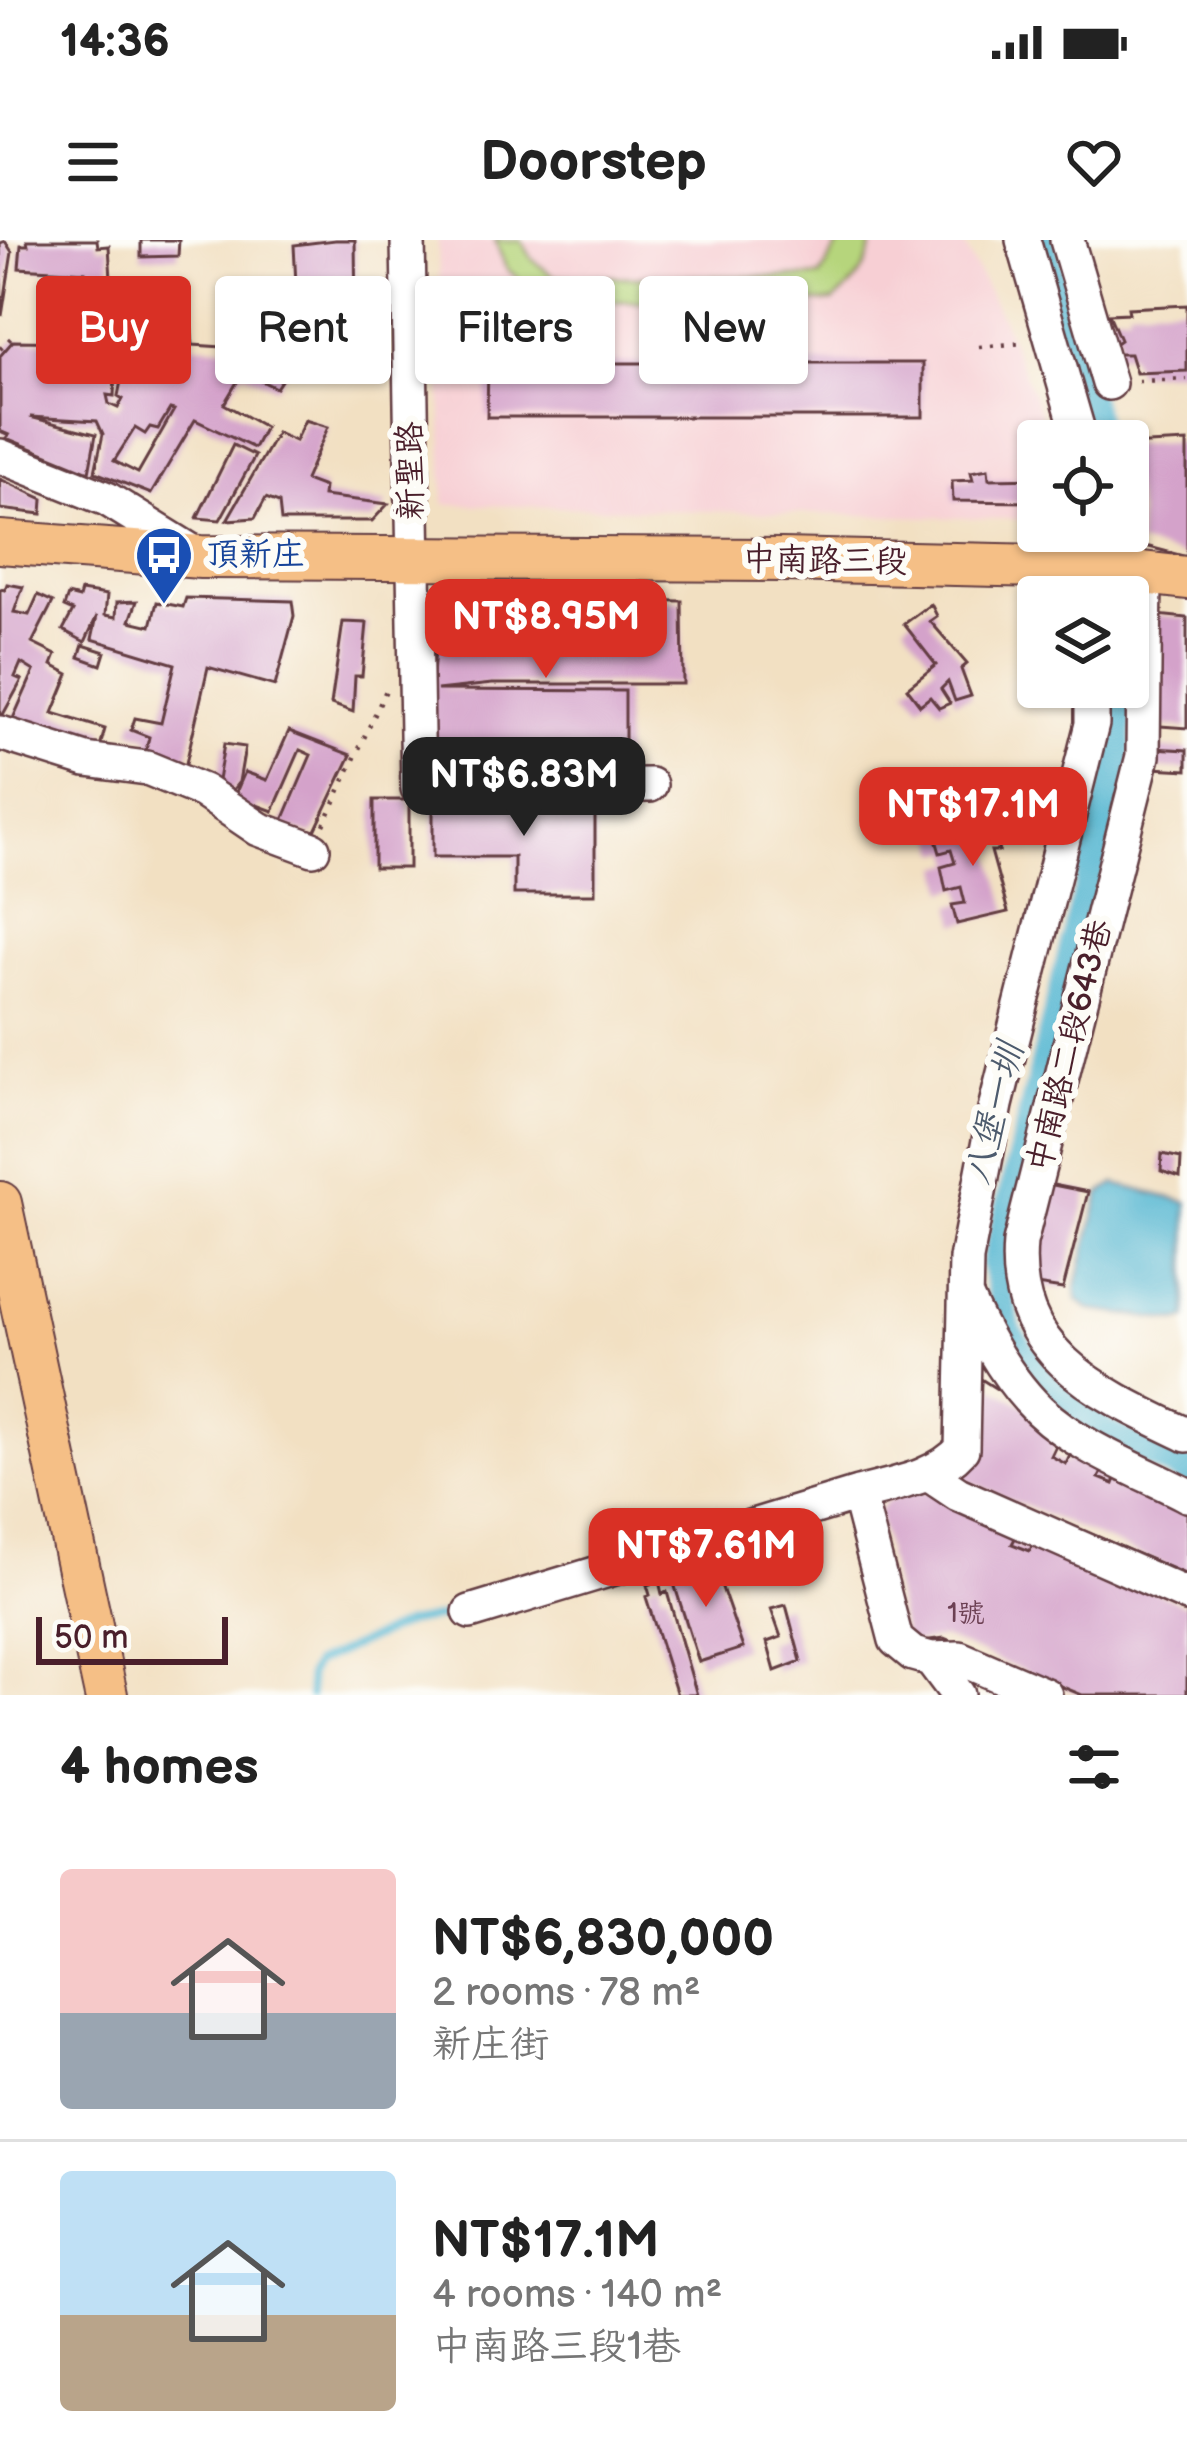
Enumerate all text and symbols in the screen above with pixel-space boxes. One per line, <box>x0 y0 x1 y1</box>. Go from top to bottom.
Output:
text: 14:36 <box>60 15 170 70</box>
icon: menu <box>60 129 126 195</box>
icon: heart <box>1061 129 1127 195</box>
text: Doorstep <box>480 130 707 195</box>
chip: Buy <box>36 276 191 384</box>
chip: Rent <box>215 276 391 384</box>
chip: Filters <box>415 276 615 384</box>
chip: New <box>639 276 808 384</box>
map controls <box>1017 420 1149 708</box>
button: locate <box>1017 420 1149 552</box>
street label: 新聖路 <box>390 421 432 521</box>
bus stop icon: 頂新庄 <box>133 524 195 606</box>
place label: 頂新庄 <box>206 535 305 575</box>
street label: 中南路三段 <box>742 540 908 582</box>
button: layers <box>1017 576 1149 708</box>
pin: NT$8.95M <box>422 579 670 681</box>
text: NT$8.95M <box>452 594 640 641</box>
pin: NT$6.83M <box>400 737 648 839</box>
text: NT$6.83M <box>429 752 619 799</box>
pin: NT$17.1M <box>849 767 1097 869</box>
text: NT$17.1M <box>886 782 1060 829</box>
street label: 中南路二段643巷 <box>1019 916 1121 1176</box>
water label: 八堡一圳 <box>957 1035 1034 1189</box>
pin: NT$7.61M <box>582 1508 830 1610</box>
text: NT$7.61M <box>616 1523 796 1570</box>
house number: 1號 <box>947 1598 985 1630</box>
scale bar <box>36 1611 228 1664</box>
text: 50 m <box>54 1618 129 1658</box>
icon: filters <box>1061 1734 1127 1800</box>
text: 4 homes <box>60 1737 259 1798</box>
text: NT$6,830,000 <box>432 1909 774 1970</box>
icon: home <box>156 1917 300 2061</box>
text: 2 rooms · 78 m² <box>432 1970 701 2017</box>
text: 新庄街 <box>432 2022 549 2069</box>
text: NT$17.1M <box>432 2211 659 2272</box>
icon: home <box>156 2219 300 2363</box>
text: 4 rooms · 140 m² <box>432 2272 722 2319</box>
text: 中南路三段1巷 <box>432 2324 681 2371</box>

